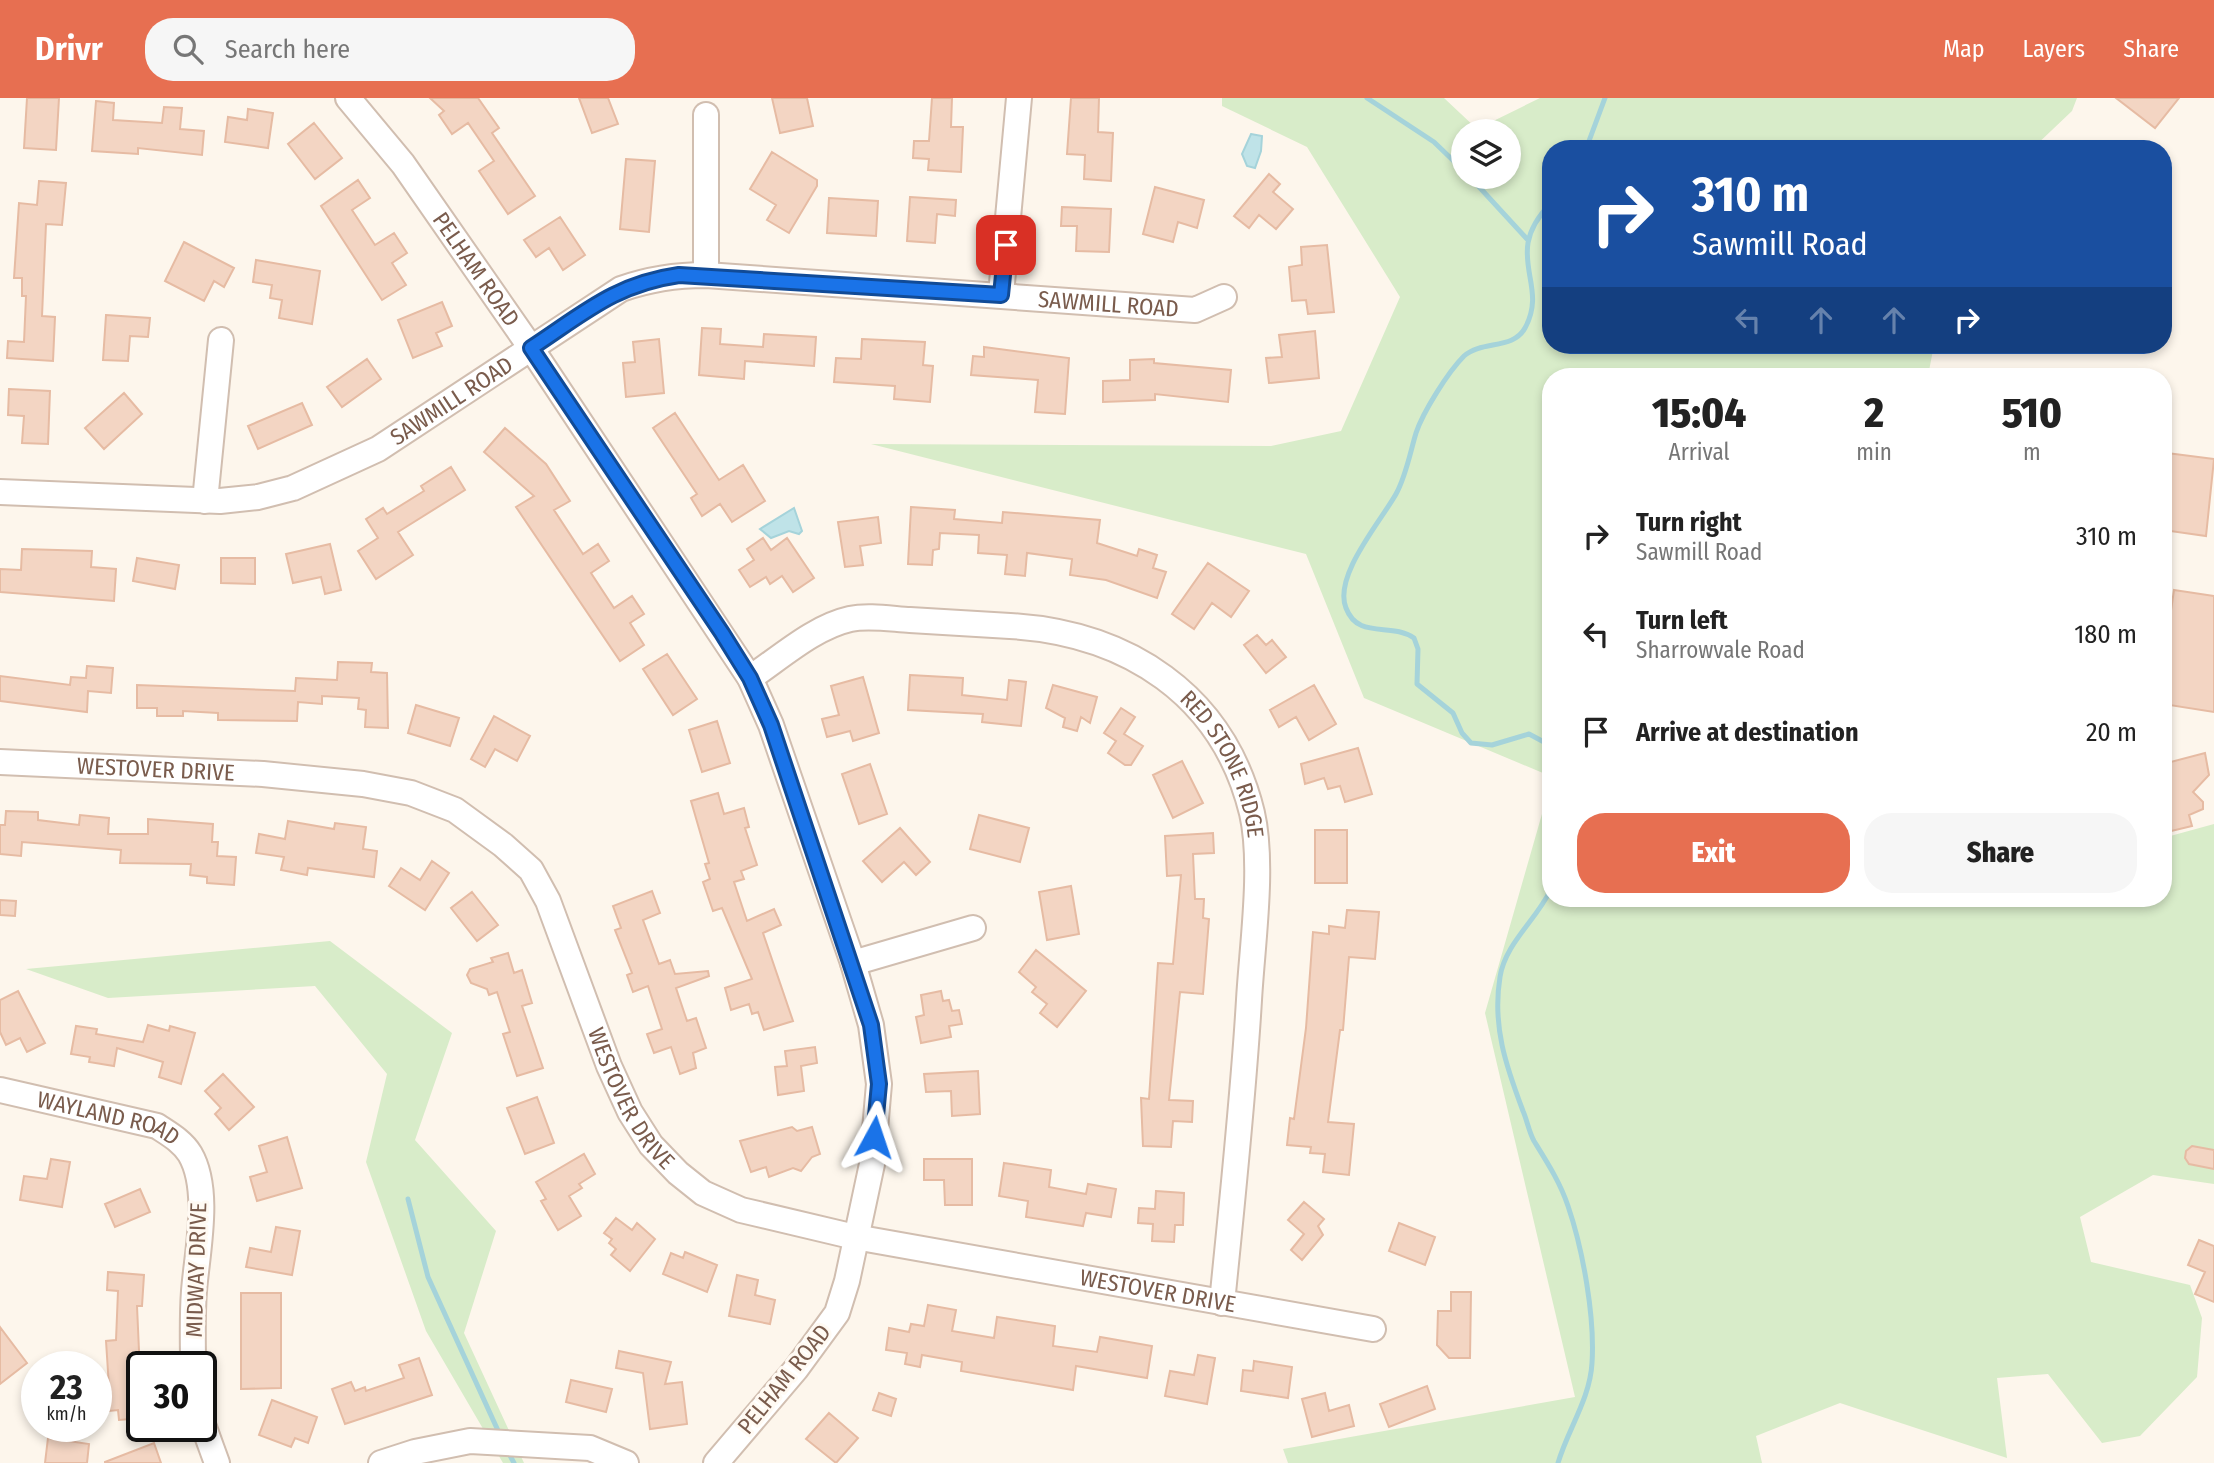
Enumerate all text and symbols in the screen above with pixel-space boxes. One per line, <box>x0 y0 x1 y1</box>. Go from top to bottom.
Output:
search box <box>145 18 635 81</box>
text: Drivr <box>35 29 103 69</box>
icon: search <box>169 30 207 68</box>
text: Search here <box>225 34 350 65</box>
text: Map <box>1943 35 1985 63</box>
text: Layers <box>2023 35 2085 63</box>
text: Share <box>2123 35 2179 63</box>
map controls <box>1451 119 1521 189</box>
button: layers <box>1451 119 1521 189</box>
text: 310 m <box>1692 165 1809 224</box>
icon: right <box>1577 168 1668 259</box>
street label: PELHAM ROAD <box>427 207 526 332</box>
pin <box>976 215 1036 275</box>
text: Sawmill Road <box>1692 225 1868 263</box>
icon: arrive <box>987 226 1025 264</box>
street label: SAWMILL ROAD <box>1037 285 1180 323</box>
icon: left <box>1729 301 1767 339</box>
icon: ahead <box>1802 301 1840 339</box>
icon: ahead <box>1875 301 1913 339</box>
icon: right <box>1948 301 1986 339</box>
street label: SAWMILL ROAD <box>385 350 518 451</box>
text: 15:04 <box>1652 388 1746 438</box>
text: 2 <box>1864 388 1884 438</box>
text: 510 <box>2002 388 2062 438</box>
text: Arrival <box>1669 438 1730 466</box>
text: min <box>1856 438 1892 466</box>
text: m <box>2023 438 2041 466</box>
text: Turn right <box>1636 507 1742 538</box>
icon: right <box>1577 517 1615 555</box>
text: 310 m <box>2076 521 2137 552</box>
text: Sawmill Road <box>1636 538 1762 566</box>
text: Turn left <box>1636 605 1728 636</box>
icon: left <box>1577 615 1615 653</box>
text: 180 m <box>2074 619 2137 650</box>
text: Sharrowvale Road <box>1636 636 1805 664</box>
street label: RED STONE RIDGE <box>1175 684 1270 839</box>
icon: arrive <box>1577 713 1615 751</box>
text: Arrive at destination <box>1636 717 1859 748</box>
text: 20 m <box>2086 717 2137 748</box>
street label: WESTOVER DRIVE <box>76 752 235 787</box>
button: Exit <box>1577 813 1850 893</box>
button: Share <box>1864 813 2137 893</box>
street label: WESTOVER DRIVE <box>582 1024 681 1175</box>
street label: WAYLAND ROAD <box>35 1085 185 1151</box>
position arrow <box>837 1100 911 1174</box>
street label: MIDWAY DRIVE <box>180 1202 212 1338</box>
street label: WESTOVER DRIVE <box>1078 1263 1238 1318</box>
street label: PELHAM ROAD <box>731 1319 837 1439</box>
speed limit sign: 30 <box>126 1351 217 1442</box>
text: 23 <box>50 1366 83 1408</box>
text: km/h <box>46 1403 87 1425</box>

